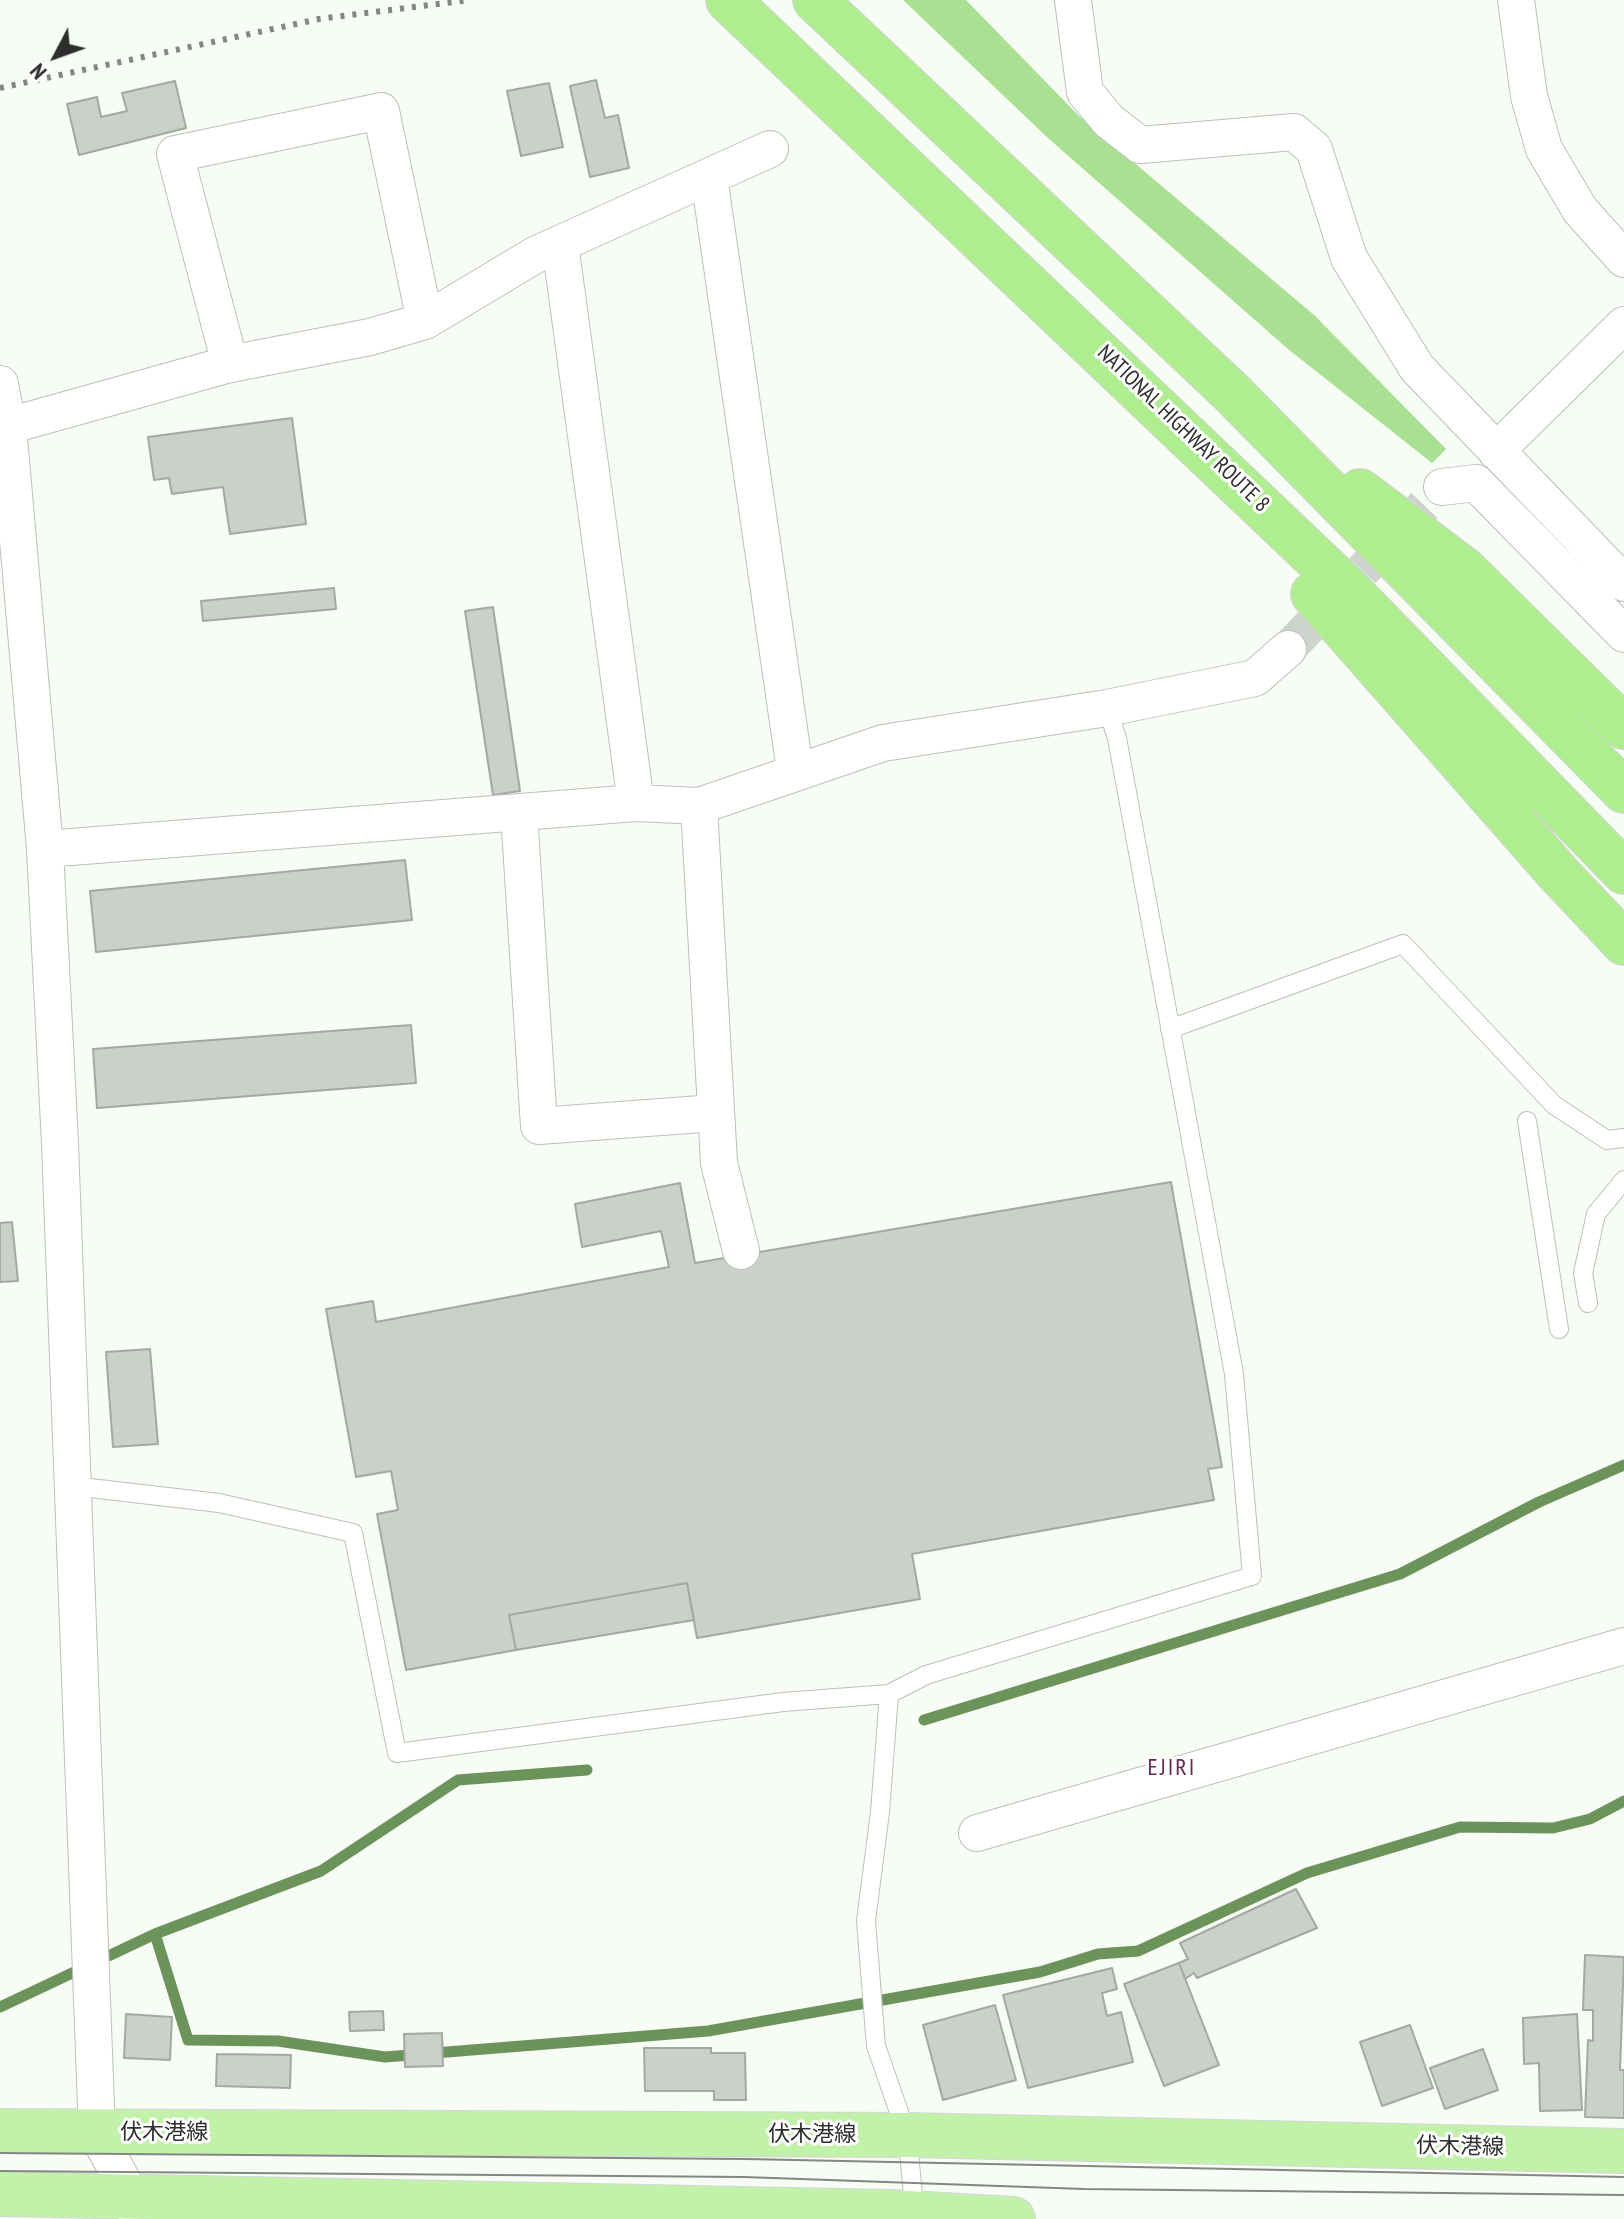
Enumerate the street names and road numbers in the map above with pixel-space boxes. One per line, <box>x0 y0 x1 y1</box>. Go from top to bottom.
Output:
street label: NATIONAL HIGHWAY ROUTE 8 <box>1091 340 1275 518</box>
street label: 伏木港線 <box>120 2120 208 2146</box>
street label: 伏木港線 <box>768 2122 856 2148</box>
street label: 伏木港線 <box>1416 2133 1504 2161</box>

